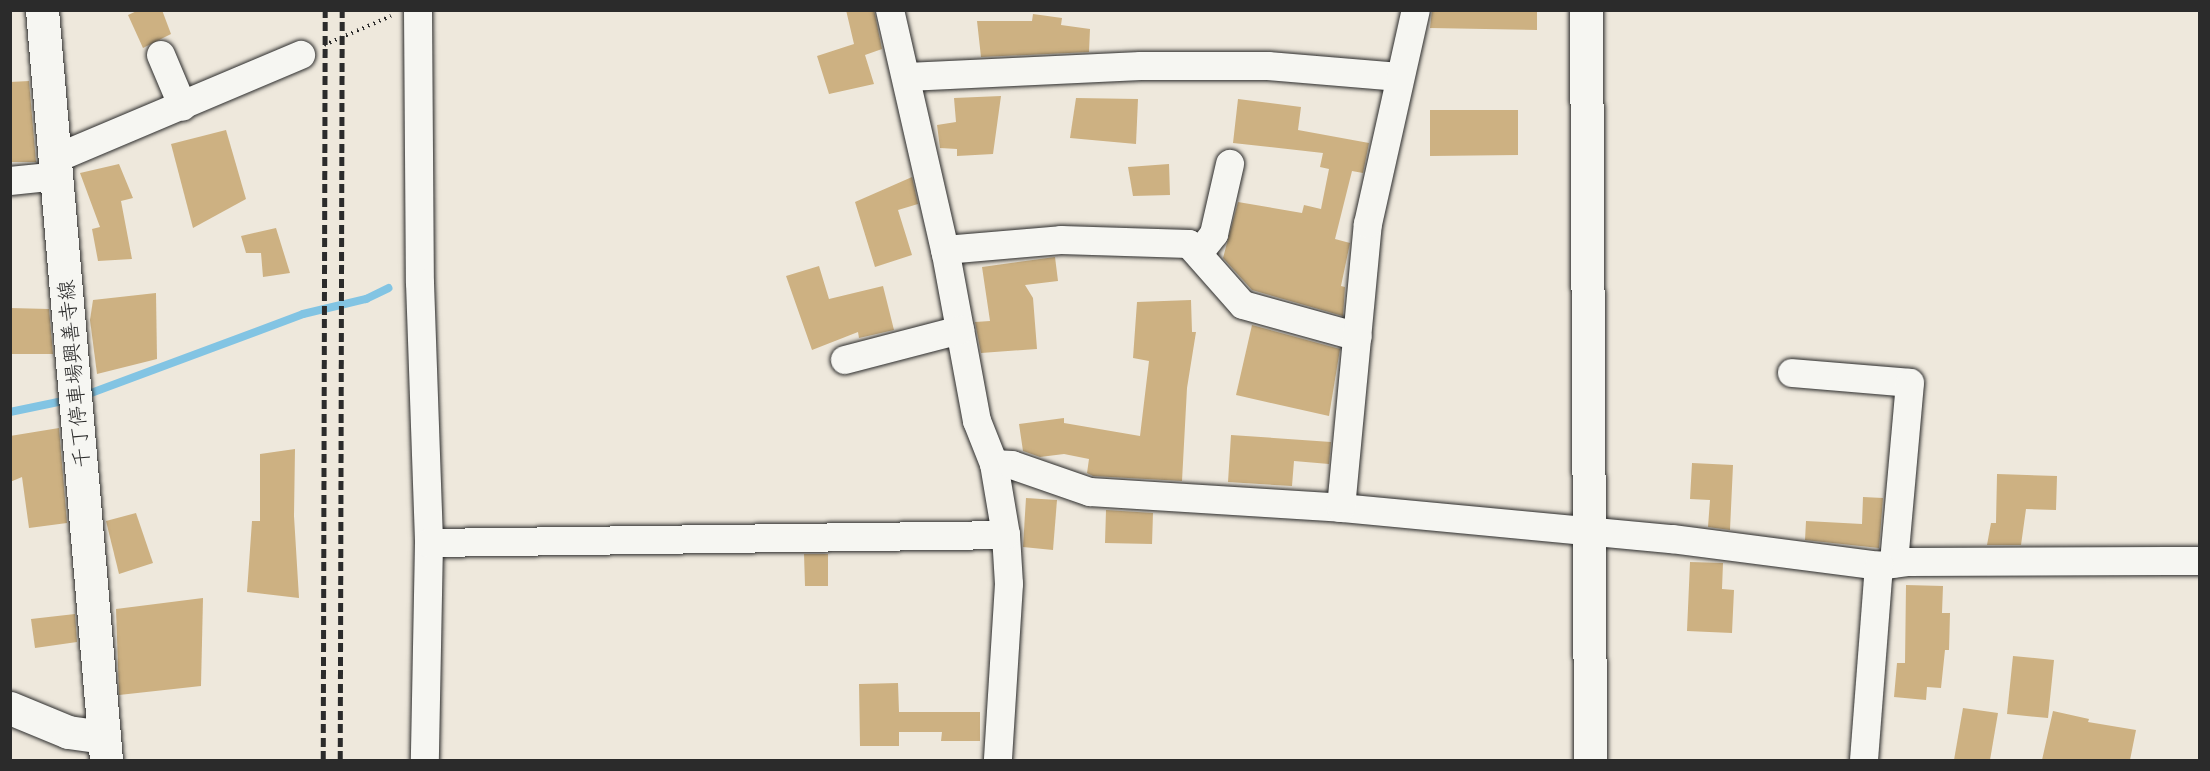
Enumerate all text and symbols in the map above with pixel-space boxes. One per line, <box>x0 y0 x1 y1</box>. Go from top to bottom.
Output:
street label: 千丁停車場興善寺線 <box>53 279 95 469</box>

